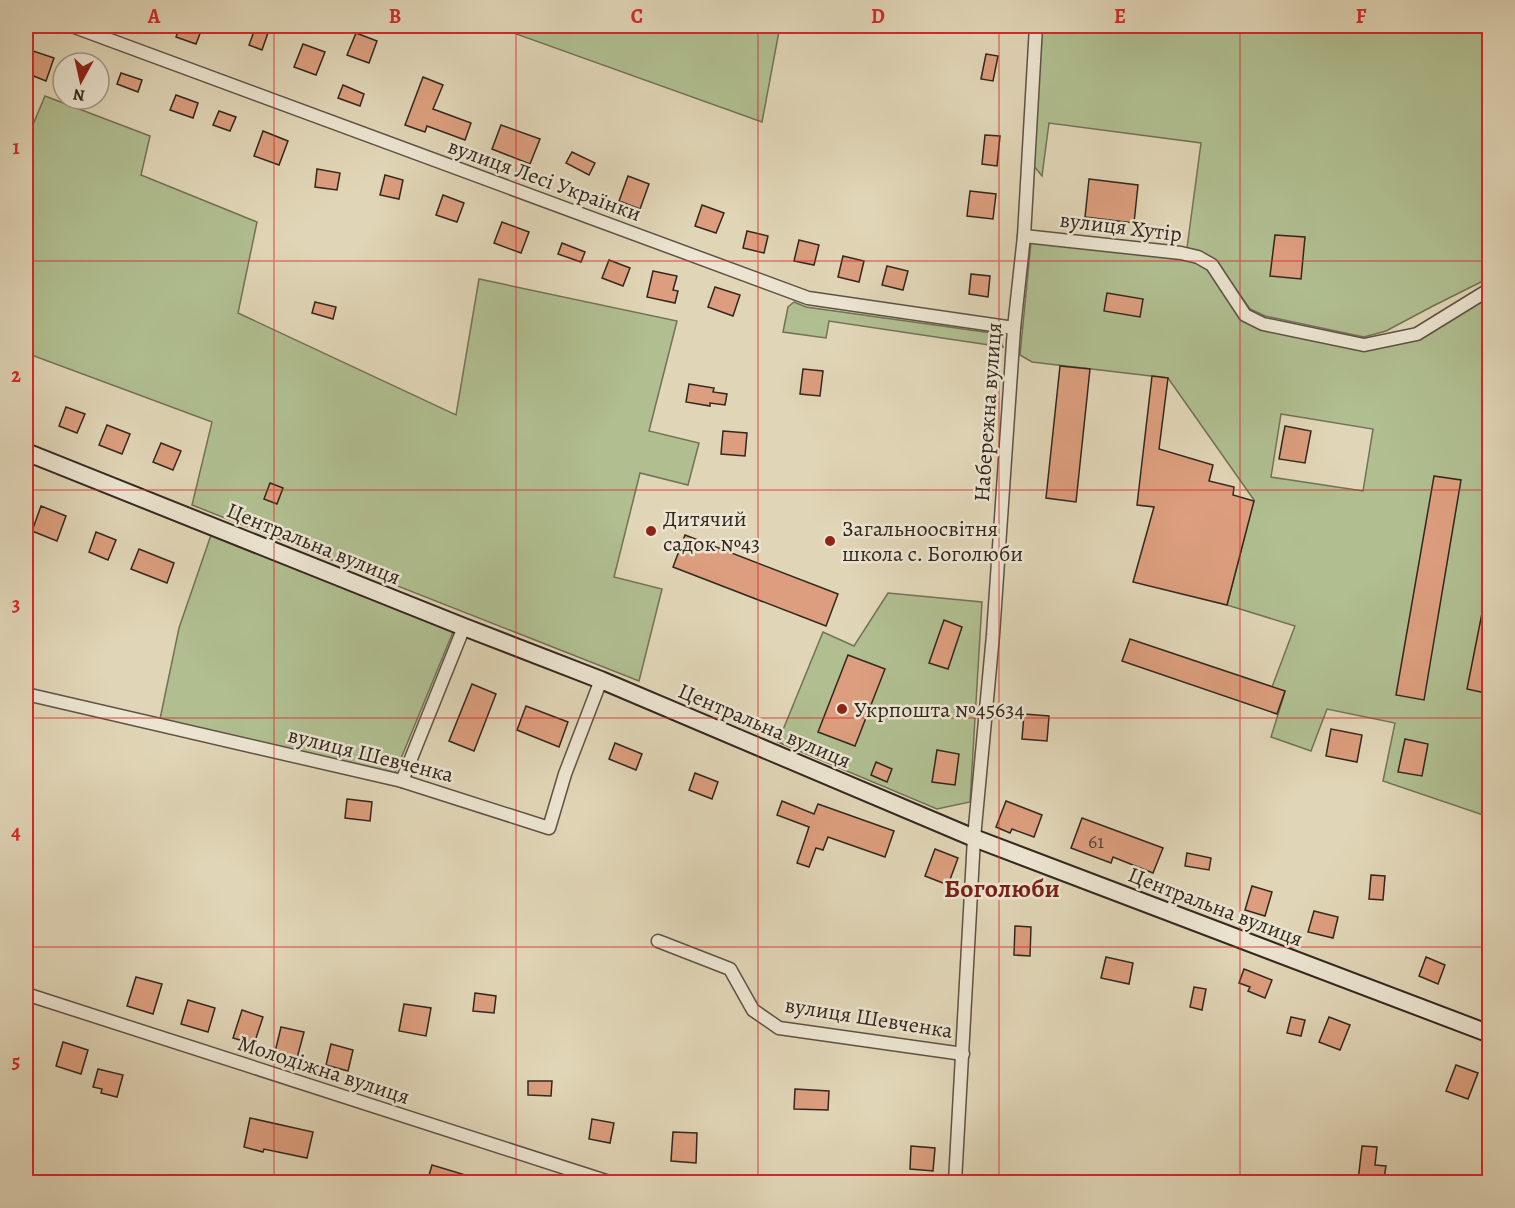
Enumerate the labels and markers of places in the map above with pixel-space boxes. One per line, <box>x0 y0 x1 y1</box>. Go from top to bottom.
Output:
place label: Дитячий садок №43 <box>663 504 760 559</box>
place label: Загальноосвітня школа с. Боголюби <box>842 514 1023 569</box>
marker: Дитячий садок №43 <box>644 524 658 538</box>
marker: Загальноосвітня школа с. Боголюби <box>823 534 837 548</box>
place label: Укрпошта №45634 <box>854 695 1024 725</box>
marker: Укрпошта №45634 <box>835 702 849 716</box>

